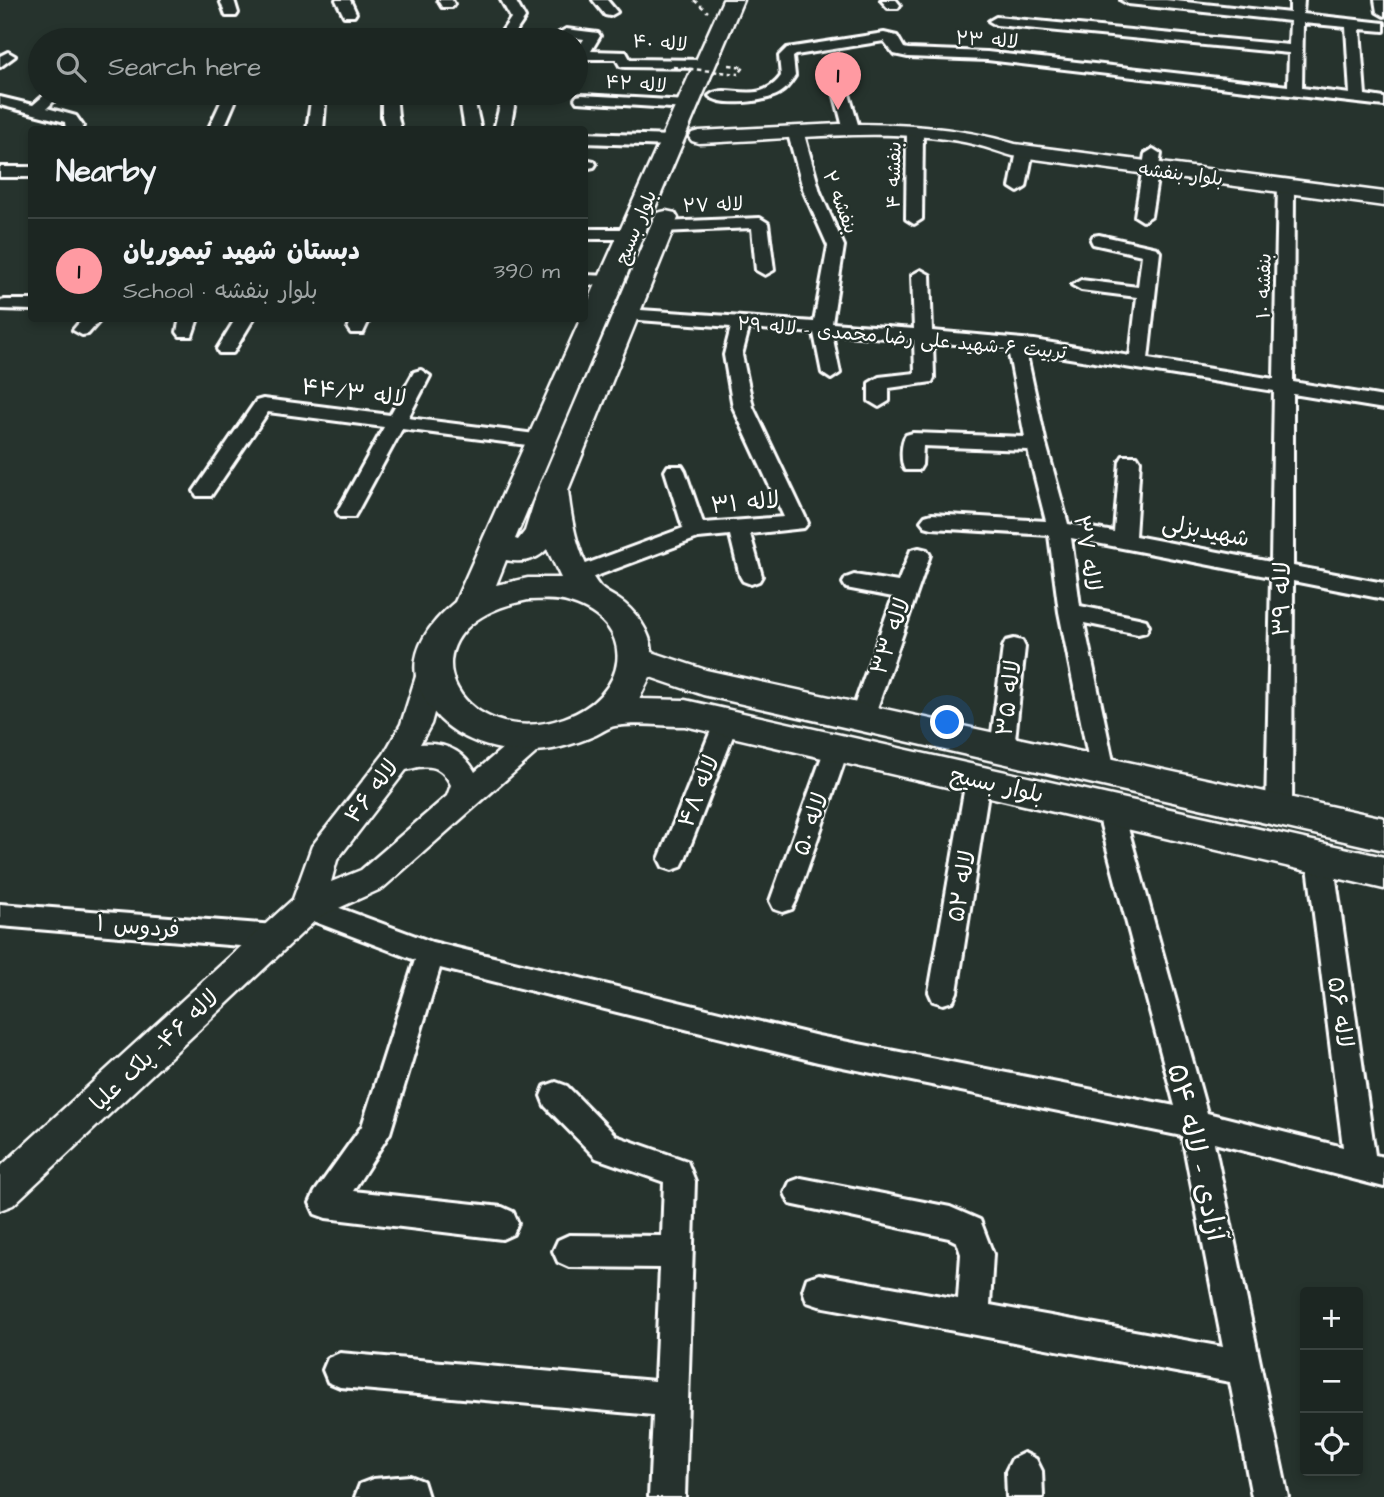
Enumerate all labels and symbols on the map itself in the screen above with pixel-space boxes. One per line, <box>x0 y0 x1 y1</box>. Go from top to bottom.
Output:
street label: لاله ۲۳ <box>955 25 1019 56</box>
street label: لاله ۴۰ <box>632 28 688 59</box>
pin: 1 <box>815 52 861 110</box>
street label: لاله ۴۲ <box>604 69 667 100</box>
street label: بنفشه ۴ <box>880 141 909 209</box>
street label: بلوار بنفشه <box>1137 156 1225 193</box>
street label: بنفشه ۲ <box>815 167 864 238</box>
street label: بلوار بسیج <box>609 186 664 269</box>
street label: لاله ۲۷ <box>682 191 744 220</box>
street label: بنفشه ۱۰ <box>1250 253 1279 319</box>
street label: تربیت ۶-شهید علی رضا محمدی - لاله ۲۹ <box>736 311 1068 366</box>
street label: لاله ۴۴/۳ <box>300 371 408 415</box>
street label: لاله ۳۱ <box>709 484 781 522</box>
street label: شهیدبزلی <box>1159 507 1252 555</box>
street label: لاله ۳۷ <box>1065 513 1109 593</box>
street label: لاله ۳۹ <box>1265 561 1299 637</box>
street label: لاله ۳۳ <box>863 594 919 679</box>
street label: لاله ۳۵ <box>988 658 1030 738</box>
your location <box>930 705 964 739</box>
street label: لاله ۴۸ <box>670 751 728 832</box>
street label: لاله ۴۶ <box>337 753 406 830</box>
street label: بلوار بسیج <box>947 759 1047 811</box>
street label: لاله ۵۰ <box>785 788 837 860</box>
street label: لاله ۵۲ <box>940 848 984 924</box>
street label: فردوس ۱ <box>95 907 181 947</box>
street label: لاله ۵۶ <box>1319 975 1361 1050</box>
street label: لاله ۴۶- پلک علیا <box>83 983 226 1119</box>
street label: آزادی - لاله ۵۴ <box>1157 1060 1236 1246</box>

